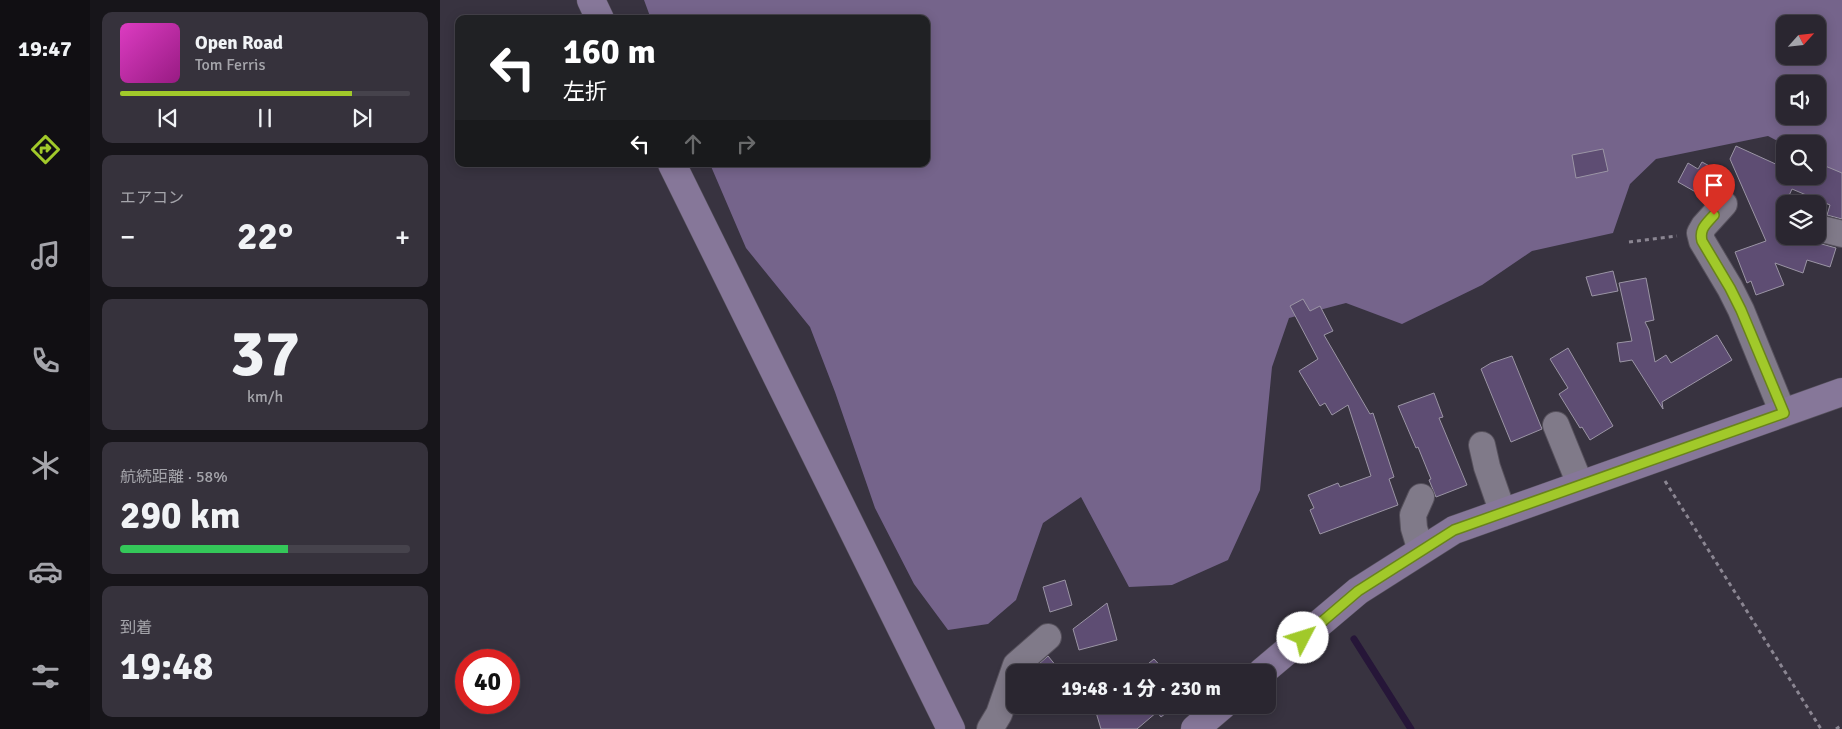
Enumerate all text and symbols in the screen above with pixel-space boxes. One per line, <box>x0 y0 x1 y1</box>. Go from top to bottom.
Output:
north arrow <box>1776 15 1826 65</box>
map controls <box>1776 15 1826 245</box>
text: 160 m <box>563 30 656 73</box>
text: Open Road <box>195 31 283 55</box>
text: 19:47 <box>18 35 72 62</box>
icon: left <box>480 35 545 100</box>
text: Tom Ferris <box>195 55 265 75</box>
button: sound <box>1776 75 1826 125</box>
text: 左折 <box>563 78 607 105</box>
icon: previous <box>154 104 182 132</box>
icon: pause <box>251 104 279 132</box>
icon: next <box>348 104 376 132</box>
icon: left <box>626 130 654 158</box>
icon: ahead <box>679 130 707 158</box>
icon: right <box>732 130 760 158</box>
icon: directions <box>28 132 63 167</box>
button: search <box>1776 135 1826 185</box>
pin <box>1693 164 1735 215</box>
icon: arrive <box>1700 171 1728 199</box>
text: エアコン <box>120 188 184 208</box>
button: layers <box>1776 195 1826 245</box>
text: 22° <box>237 213 293 260</box>
text: − <box>120 220 135 254</box>
text: + <box>395 220 410 254</box>
icon: music <box>28 238 63 273</box>
text: 37 <box>230 314 300 394</box>
icon: phone <box>28 343 63 378</box>
text: km/h <box>247 387 283 407</box>
icon: climate <box>28 448 63 483</box>
text: 航続距離 · 58% <box>120 467 228 487</box>
text: 290 km <box>120 492 241 539</box>
icon: car <box>28 554 63 589</box>
position arrow <box>1276 611 1328 663</box>
text: 到着 <box>120 618 152 638</box>
text: 19:48 <box>120 643 213 690</box>
speed limit sign: 40 <box>455 649 520 714</box>
icon: filters <box>28 659 63 694</box>
text: 19:48 · 1 分 · 230 m <box>1061 677 1221 701</box>

